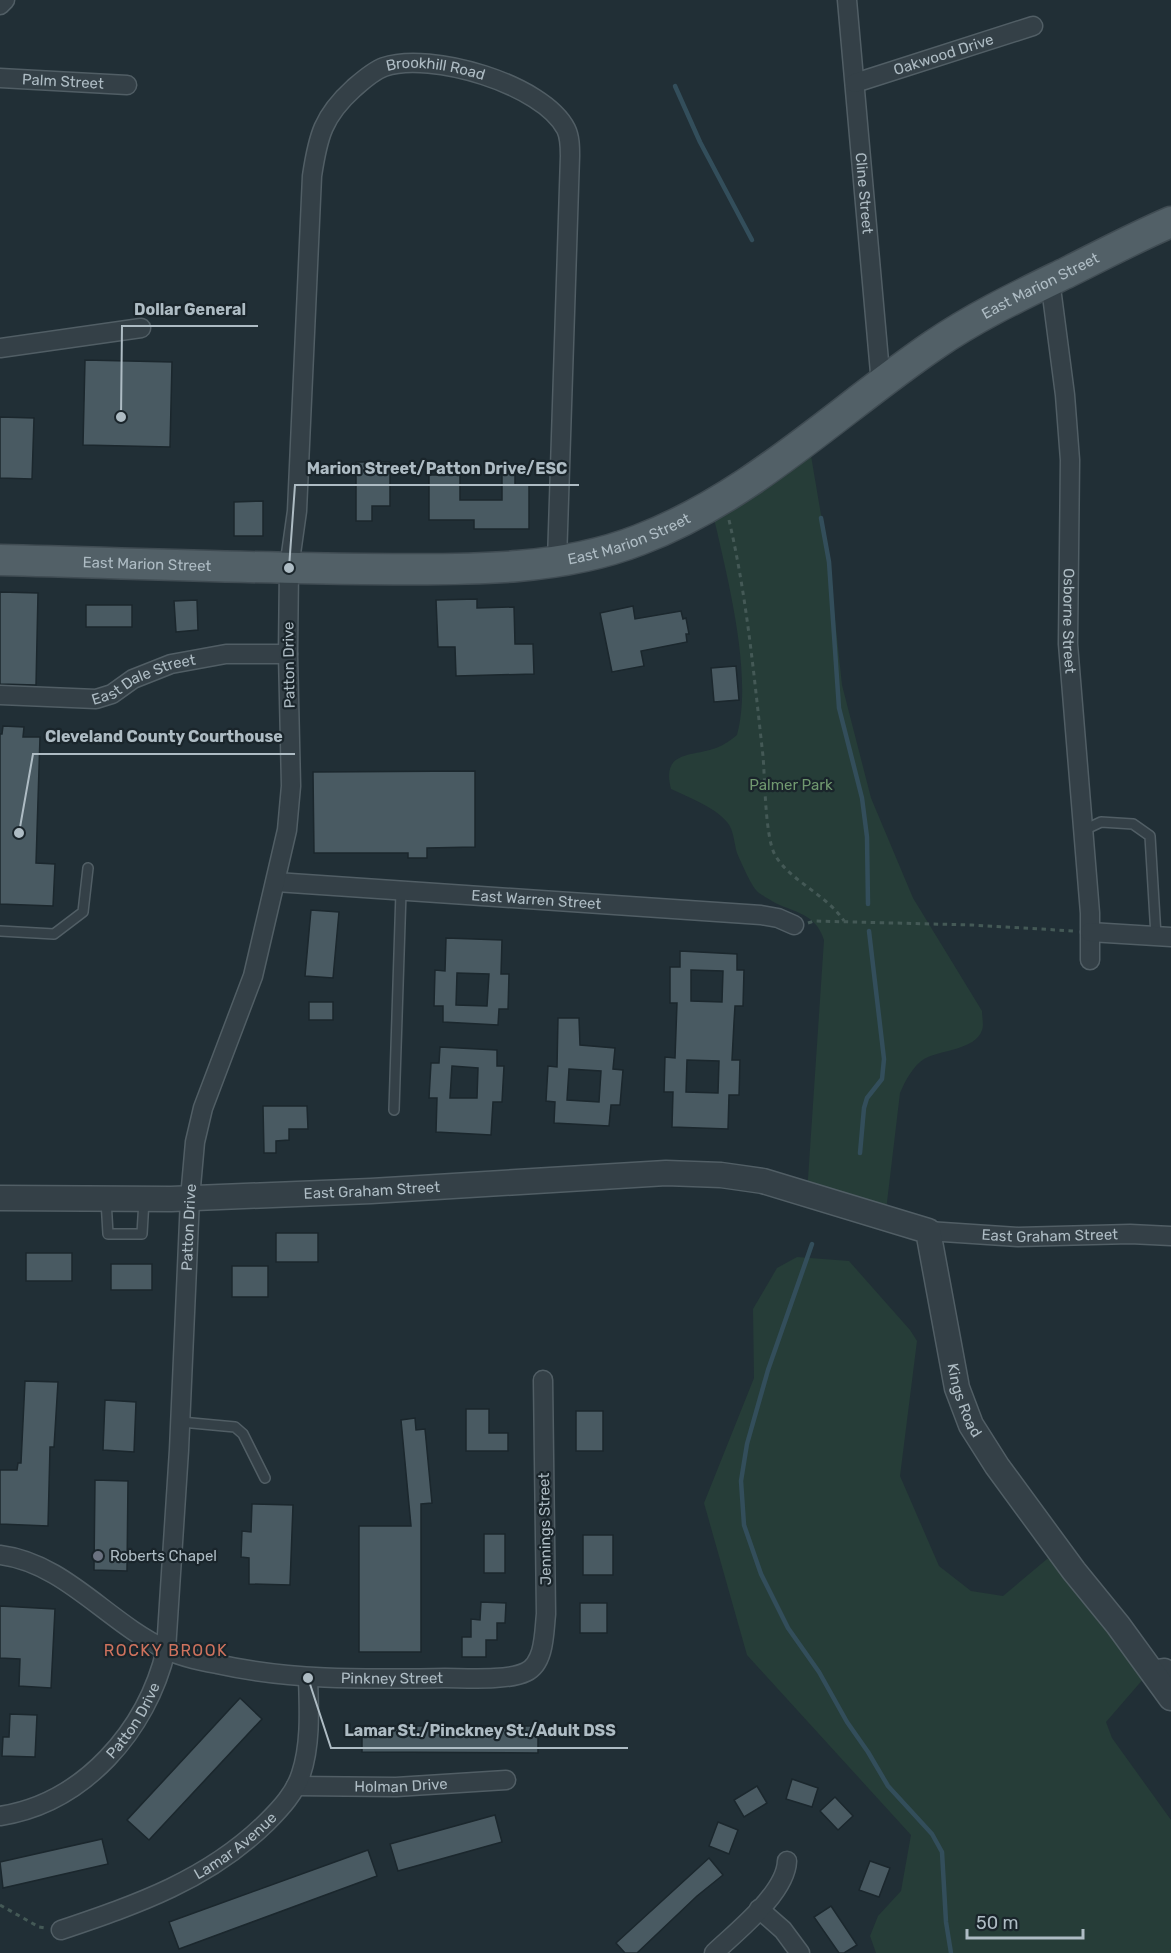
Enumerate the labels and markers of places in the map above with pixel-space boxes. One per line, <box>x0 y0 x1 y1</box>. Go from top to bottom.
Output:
callout: Dollar General <box>122 292 258 326</box>
callout: Marion Street/Patton Drive/ESC <box>295 451 579 485</box>
callout: Cleveland County Courthouse <box>33 720 295 754</box>
place label: Roberts Chapel <box>110 1547 217 1565</box>
marker: Roberts Chapel <box>91 1549 105 1563</box>
callout: Lamar St./Pinckney St./Adult DSS <box>331 1714 628 1748</box>

